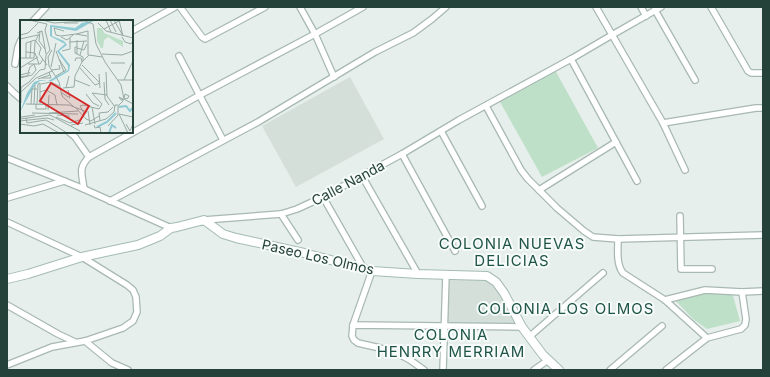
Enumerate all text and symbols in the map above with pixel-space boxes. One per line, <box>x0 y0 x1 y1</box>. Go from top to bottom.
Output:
inset map <box>20 20 133 133</box>
street label: Calle Nanda <box>308 156 387 209</box>
district label: COLONIA NUEVAS DELICIAS <box>439 234 585 270</box>
street label: Paseo Los Olmos <box>260 235 376 278</box>
district label: COLONIA LOS OLMOS <box>478 299 654 318</box>
district label: COLONIA HENRRY MERRIAM <box>377 325 525 361</box>

